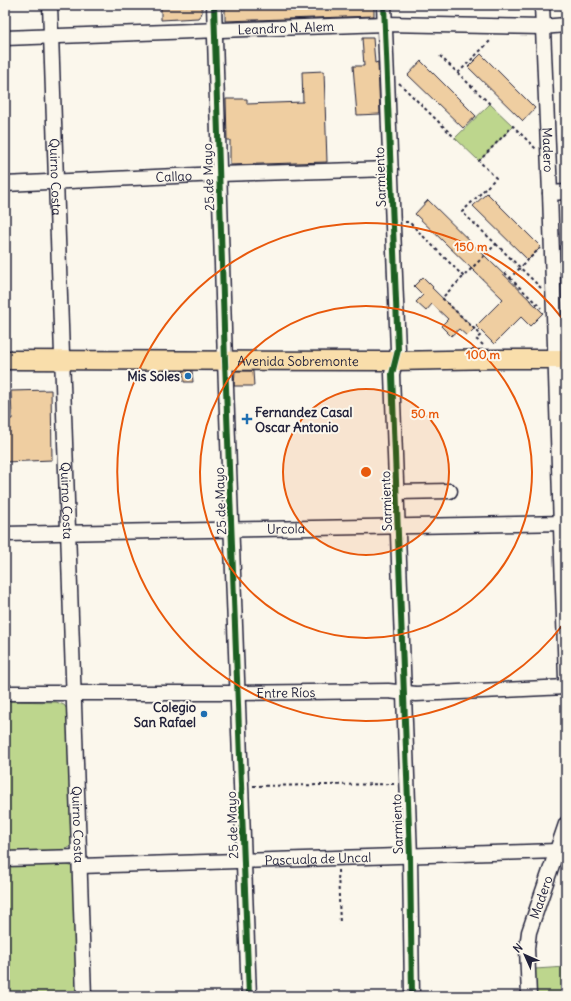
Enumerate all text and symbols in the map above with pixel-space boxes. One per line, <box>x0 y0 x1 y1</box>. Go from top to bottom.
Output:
street label: Leandro N. Alem <box>237 18 334 38</box>
street label: Madero <box>538 127 557 173</box>
street label: Quirno Costa <box>46 138 65 216</box>
street label: 25 de Mayo <box>199 143 218 211</box>
street label: Sarmiento <box>371 147 390 207</box>
street label: Callao <box>155 167 192 186</box>
text: 150 m <box>455 239 488 254</box>
text: 100 m <box>466 347 500 362</box>
street label: Avenida Sobremonte <box>237 353 359 370</box>
place label: Mis Soles <box>127 368 180 385</box>
marker: Mis Soles <box>183 371 193 381</box>
place label: Fernandez Casal Oscar Antonio <box>255 404 353 436</box>
text: 50 m <box>411 406 440 421</box>
marker: Fernandez Casal Oscar Antonio <box>242 414 252 424</box>
street label: Quirno Costa <box>57 462 76 540</box>
centre of rings <box>359 465 373 479</box>
street label: 25 de Mayo <box>211 467 230 535</box>
street label: Sarmiento <box>377 471 396 531</box>
street label: Urcola <box>267 520 305 538</box>
street label: Entre Ríos <box>256 684 316 702</box>
place label: Colegio San Rafael <box>134 699 196 731</box>
marker: Colegio San Rafael <box>199 709 209 719</box>
street label: Quirno Costa <box>68 786 87 863</box>
street label: 25 de Mayo <box>223 791 242 859</box>
street label: Sarmiento <box>388 794 407 854</box>
street label: Pascuala de Uncal <box>264 849 372 869</box>
street label: Madero <box>526 873 557 921</box>
north arrow <box>505 935 545 975</box>
text: N <box>510 940 526 956</box>

